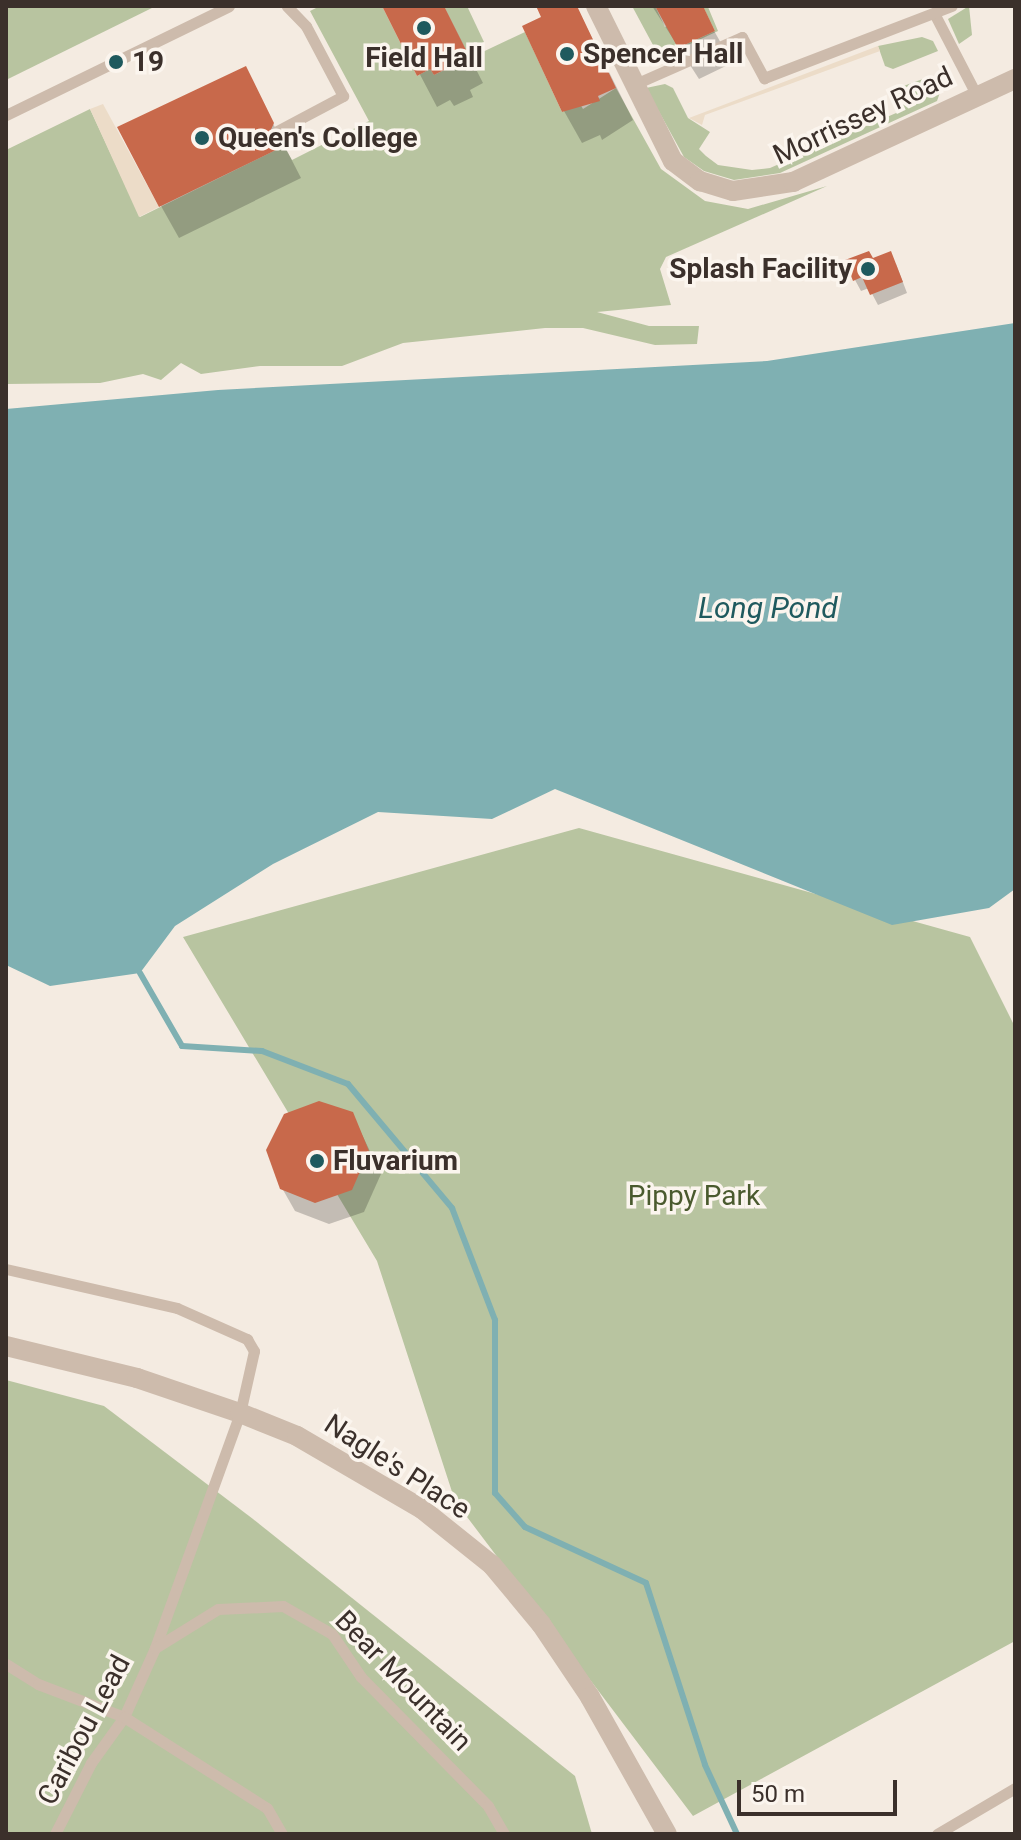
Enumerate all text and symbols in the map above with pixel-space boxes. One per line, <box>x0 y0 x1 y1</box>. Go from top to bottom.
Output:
marker: Field Hall <box>415 19 433 37</box>
place label: Spencer Hall <box>583 37 743 71</box>
place label: Field Hall <box>365 41 483 75</box>
place label: 19 <box>132 45 164 79</box>
marker: Spencer Hall <box>558 45 576 63</box>
marker: 19 <box>107 53 125 71</box>
street label: Morrissey Road <box>768 60 958 172</box>
place label: Queen's College <box>218 121 418 155</box>
marker: Queen's College <box>193 129 211 147</box>
place label: Splash Facility <box>669 252 852 286</box>
marker: Splash Facility <box>859 260 877 278</box>
water label: Long Pond <box>698 590 838 626</box>
place label: Fluvarium <box>333 1144 458 1178</box>
marker: Fluvarium <box>308 1152 326 1170</box>
park label: Pippy Park <box>628 1179 760 1213</box>
street label: Nagle's Place <box>318 1407 476 1527</box>
street label: Bear Mountain <box>328 1604 478 1758</box>
street label: Caribou Lead <box>30 1649 138 1811</box>
scale bar <box>741 1764 901 1814</box>
text: 50 m <box>751 1780 805 1808</box>

